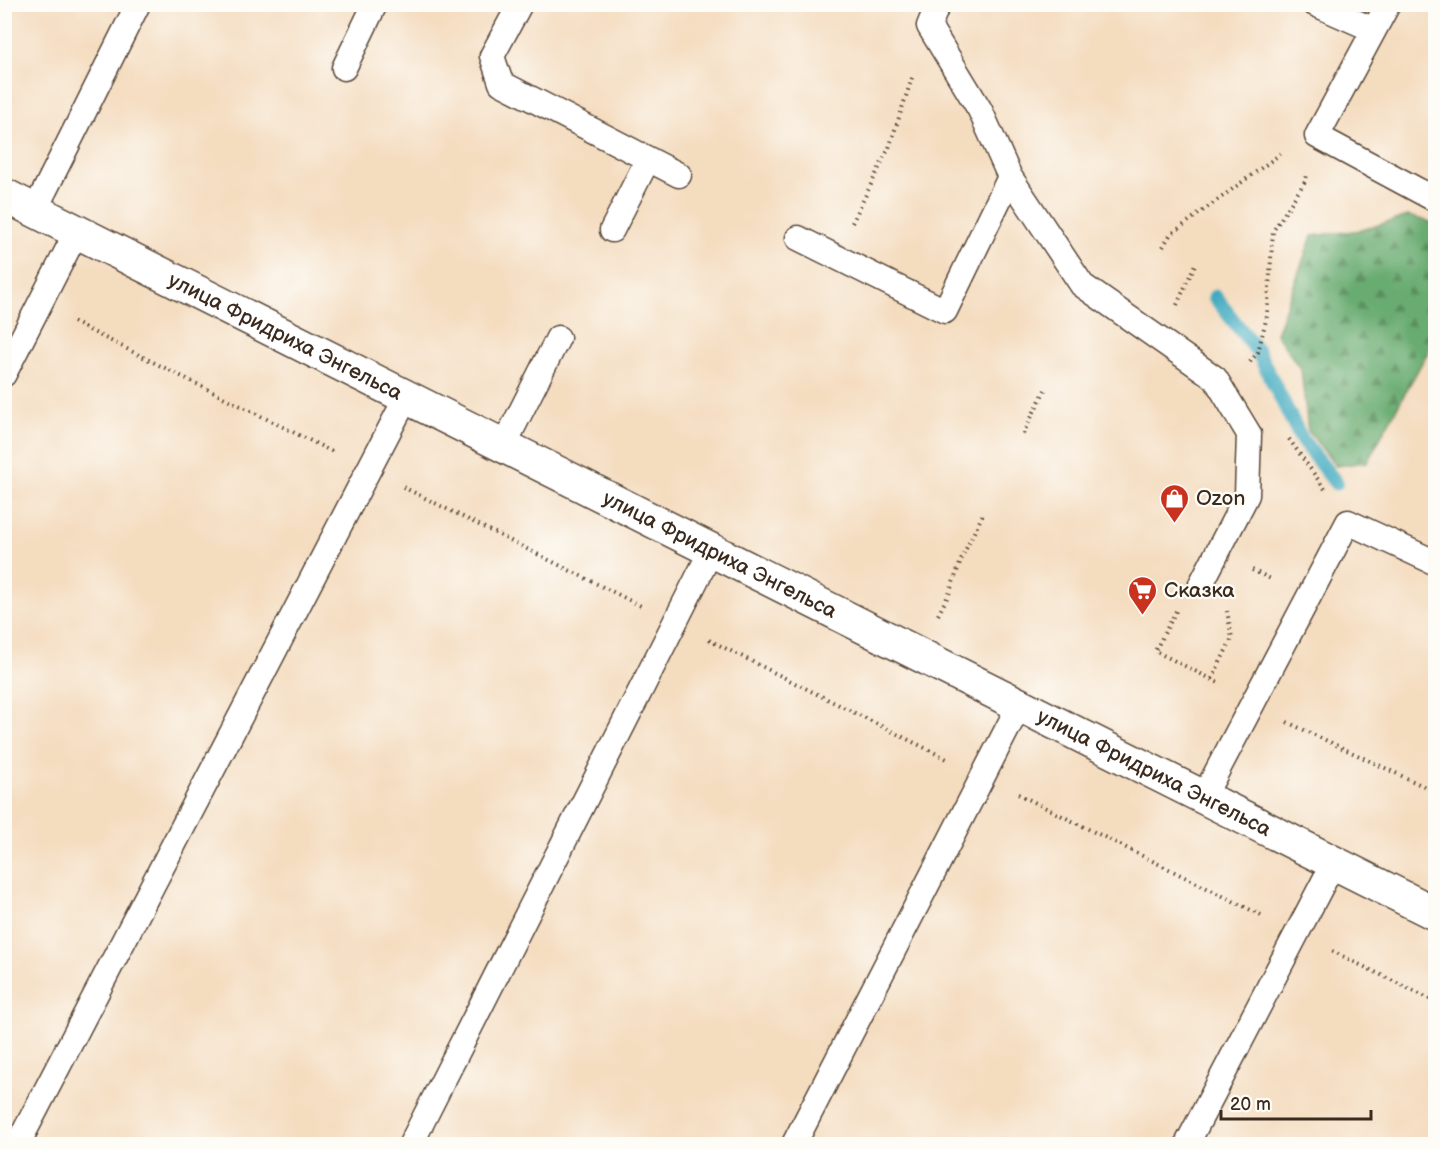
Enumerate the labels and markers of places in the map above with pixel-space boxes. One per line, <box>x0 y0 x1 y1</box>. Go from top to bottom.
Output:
shop icon: Ozon <box>1159 482 1191 524</box>
place label: Ozon <box>1196 486 1245 511</box>
supermarket icon: Сказка <box>1127 574 1159 616</box>
place label: Сказка <box>1164 578 1235 603</box>

